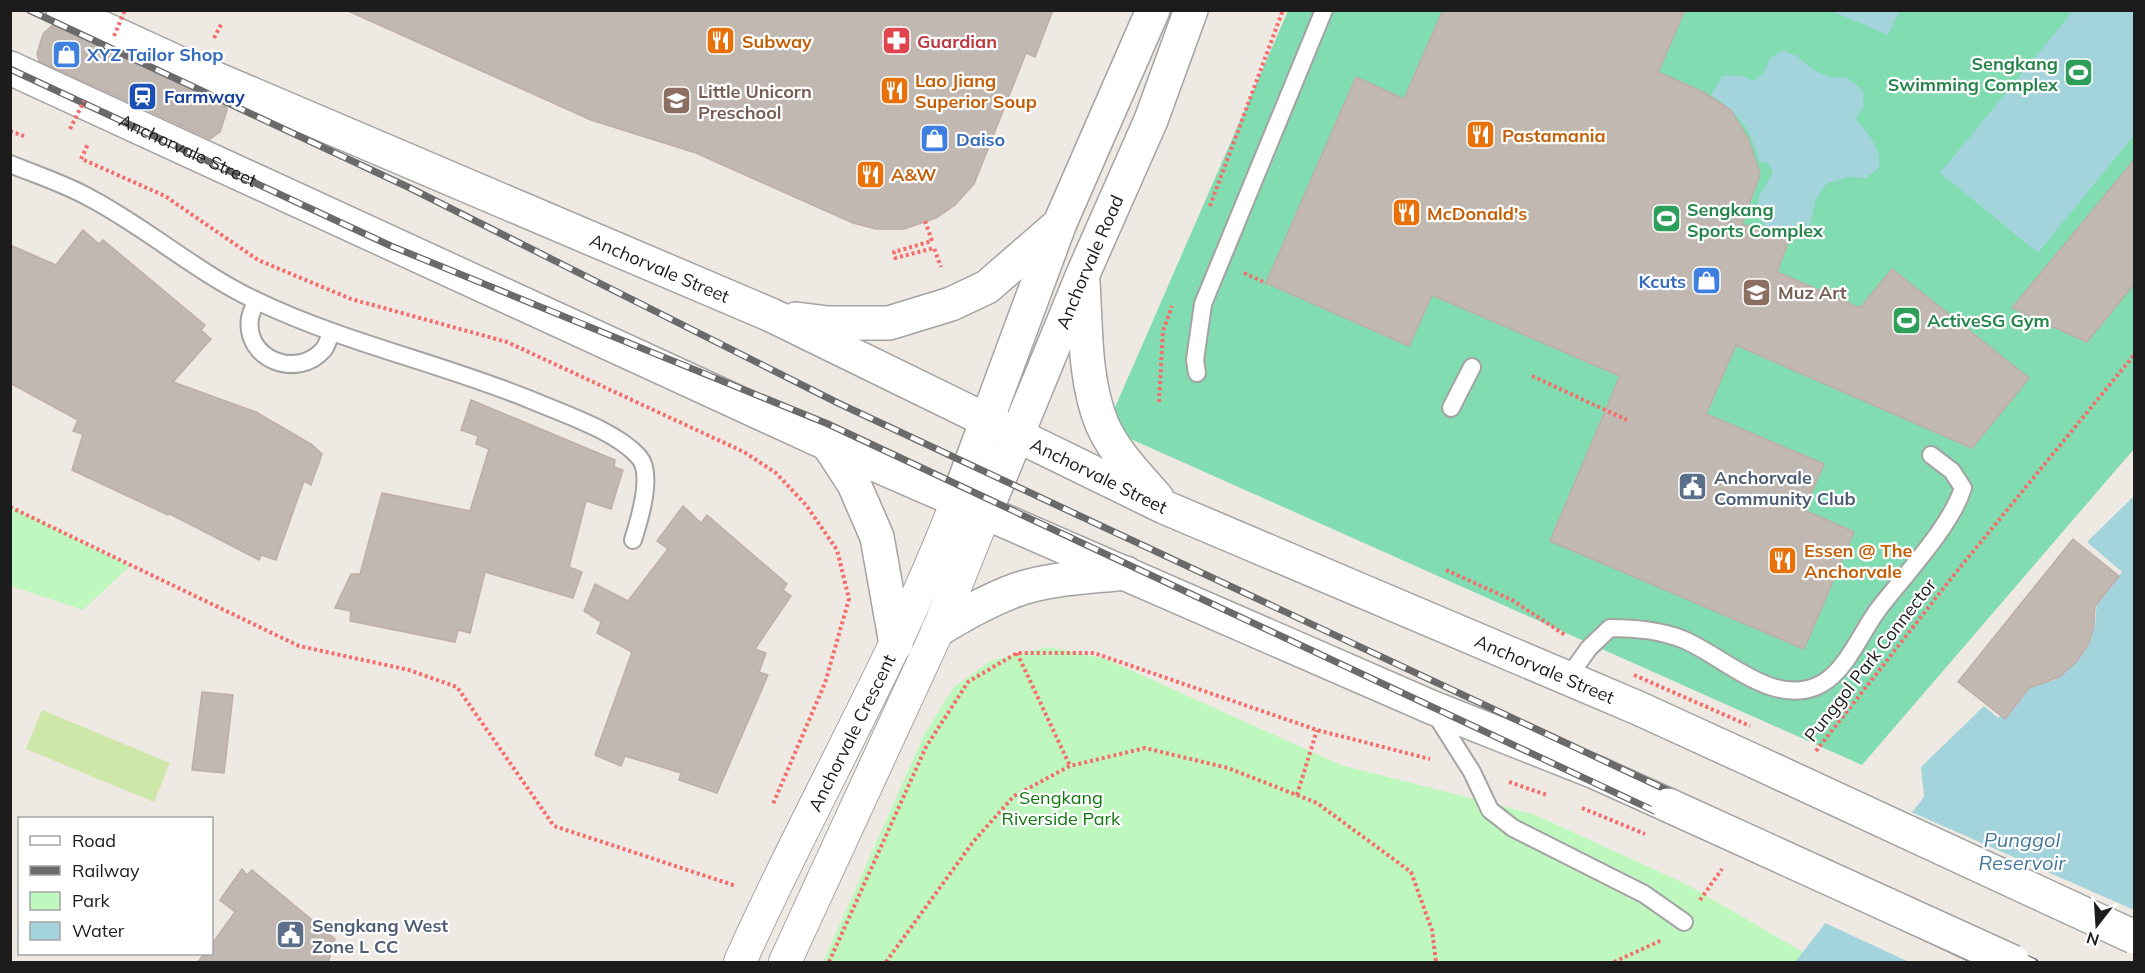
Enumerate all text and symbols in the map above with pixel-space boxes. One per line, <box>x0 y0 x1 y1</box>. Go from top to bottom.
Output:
restaurant icon: Subway <box>705 25 737 57</box>
pharmacy icon: Guardian <box>880 25 912 57</box>
place label: Subway <box>742 30 812 53</box>
place label: Guardian <box>917 30 997 53</box>
shop icon: XYZ Tailor Shop <box>50 38 82 70</box>
place label: XYZ Tailor Shop <box>86 43 223 66</box>
place label: Sengkang Swimming Complex <box>1888 52 2059 96</box>
sports icon: Sengkang Swimming Complex <box>2063 57 2095 89</box>
place label: Lao Jiang Superior Soup <box>915 69 1037 113</box>
restaurant icon: Lao Jiang Superior Soup <box>878 74 910 106</box>
station icon: Farmway <box>127 80 159 112</box>
place label: Little Unicorn Preschool <box>698 80 812 124</box>
place label: Farmway <box>164 85 245 108</box>
school or university icon: Little Unicorn Preschool <box>661 85 693 117</box>
street label: Anchorvale Street <box>115 108 261 192</box>
restaurant icon: Pastamania <box>1465 119 1497 151</box>
shop icon: Daiso <box>919 123 951 155</box>
place label: Pastamania <box>1502 124 1606 147</box>
place label: Daiso <box>956 128 1005 151</box>
restaurant icon: A&W <box>854 158 886 190</box>
place label: A&W <box>891 163 936 186</box>
street label: Anchorvale Road <box>1050 191 1128 332</box>
restaurant icon: McDonald's <box>1390 197 1422 229</box>
place label: Sengkang Sports Complex <box>1687 198 1824 242</box>
place label: McDonald's <box>1427 202 1527 225</box>
sports icon: Sengkang Sports Complex <box>1650 203 1682 235</box>
street label: Anchorvale Street <box>586 228 733 307</box>
shop icon: Kcuts <box>1691 265 1723 297</box>
place label: Kcuts <box>1639 270 1686 293</box>
school or university icon: Muz Art <box>1741 276 1773 308</box>
place label: Muz Art <box>1778 281 1847 304</box>
sports icon: ActiveSG Gym <box>1890 304 1922 336</box>
place label: ActiveSG Gym <box>1927 309 2050 332</box>
street label: Anchorvale Street <box>1027 432 1171 518</box>
place label: Anchorvale Community Club <box>1714 466 1856 510</box>
public building icon: Anchorvale Community Club <box>1677 471 1709 503</box>
place label: Essen @ The Anchorvale <box>1804 539 1913 583</box>
restaurant icon: Essen @ The Anchorvale <box>1767 544 1799 576</box>
street label: Punggol Park Connector <box>1799 573 1941 746</box>
street label: Anchorvale Street <box>1472 629 1618 708</box>
street label: Anchorvale Crescent <box>803 650 900 815</box>
park label: Sengkang Riverside Park <box>1002 786 1121 830</box>
legend <box>18 817 213 955</box>
water label: Punggol Reservoir <box>1978 827 2066 875</box>
text: Road <box>72 829 116 852</box>
text: Railway <box>72 859 140 882</box>
text: Park <box>72 889 111 912</box>
north arrow <box>2067 895 2127 955</box>
place label: Sengkang West Zone L CC <box>312 914 448 958</box>
text: Water <box>72 919 125 942</box>
public building icon: Sengkang West Zone L CC <box>275 919 307 951</box>
text: N <box>2084 928 2101 951</box>

